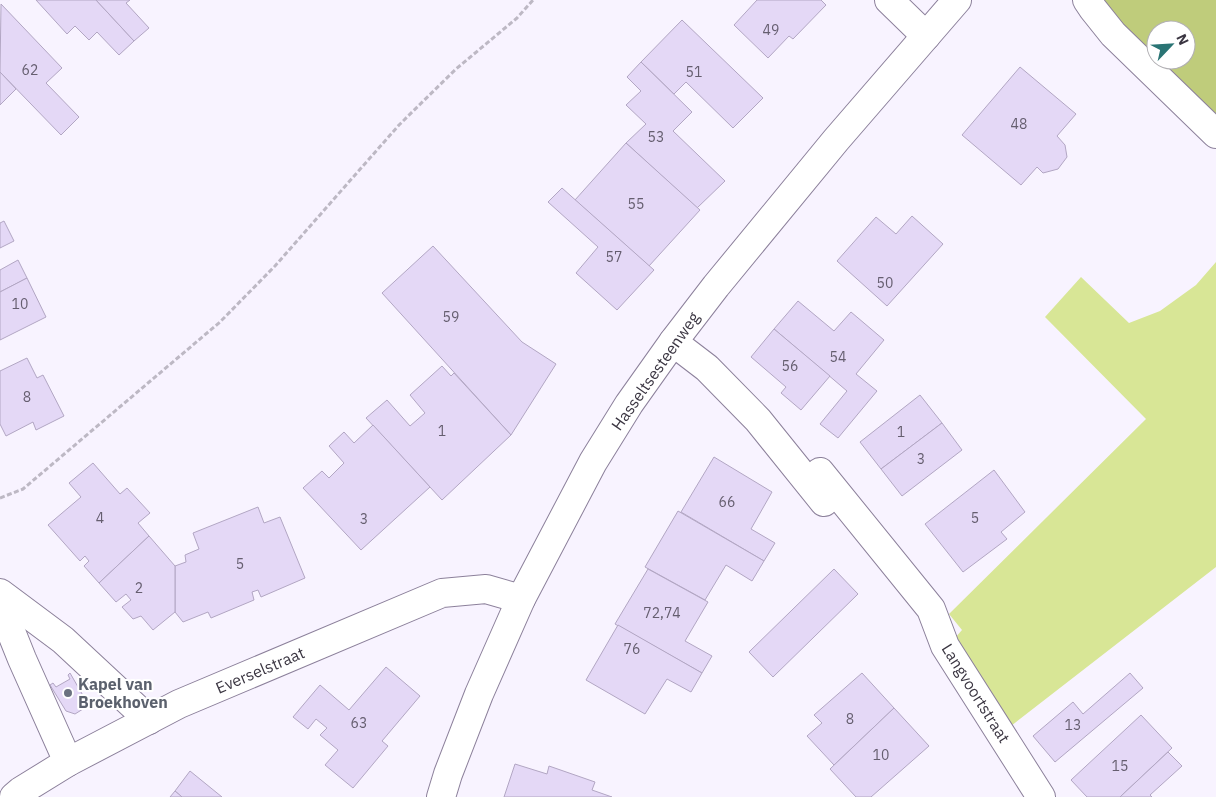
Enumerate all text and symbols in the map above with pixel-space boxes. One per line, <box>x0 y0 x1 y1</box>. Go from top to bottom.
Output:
north arrow <box>1146 20 1196 70</box>
house number: 49 <box>763 21 779 39</box>
text: N <box>1172 31 1193 48</box>
house number: 62 <box>22 61 38 79</box>
house number: 51 <box>686 63 702 81</box>
house number: 48 <box>1011 115 1027 133</box>
house number: 53 <box>648 128 664 146</box>
house number: 55 <box>628 195 644 213</box>
house number: 57 <box>606 248 622 266</box>
house number: 50 <box>877 274 893 292</box>
house number: 10 <box>12 295 28 313</box>
house number: 59 <box>443 308 459 326</box>
street label: Hasseltsesteenweg <box>607 308 704 434</box>
house number: 54 <box>830 348 846 366</box>
house number: 56 <box>782 357 798 375</box>
house number: 8 <box>23 388 31 406</box>
house number: 1 <box>438 422 446 440</box>
house number: 1 <box>897 423 905 441</box>
house number: 3 <box>917 450 925 468</box>
house number: 66 <box>719 493 735 511</box>
house number: 4 <box>96 509 104 527</box>
house number: 5 <box>971 509 979 527</box>
house number: 3 <box>360 510 368 528</box>
house number: 5 <box>236 555 244 573</box>
house number: 2 <box>135 579 143 597</box>
house number: 72,74 <box>643 604 681 622</box>
house number: 76 <box>624 640 640 658</box>
street label: Langvoortstraat <box>938 640 1014 746</box>
street label: Everselstraat <box>213 642 307 698</box>
place label: Kapel van Broekhoven <box>78 674 168 712</box>
marker: Kapel van Broekhoven <box>62 687 74 699</box>
house number: 8 <box>846 710 854 728</box>
house number: 63 <box>351 714 367 732</box>
house number: 13 <box>1065 716 1081 734</box>
house number: 10 <box>873 746 889 764</box>
house number: 15 <box>1112 757 1128 775</box>

